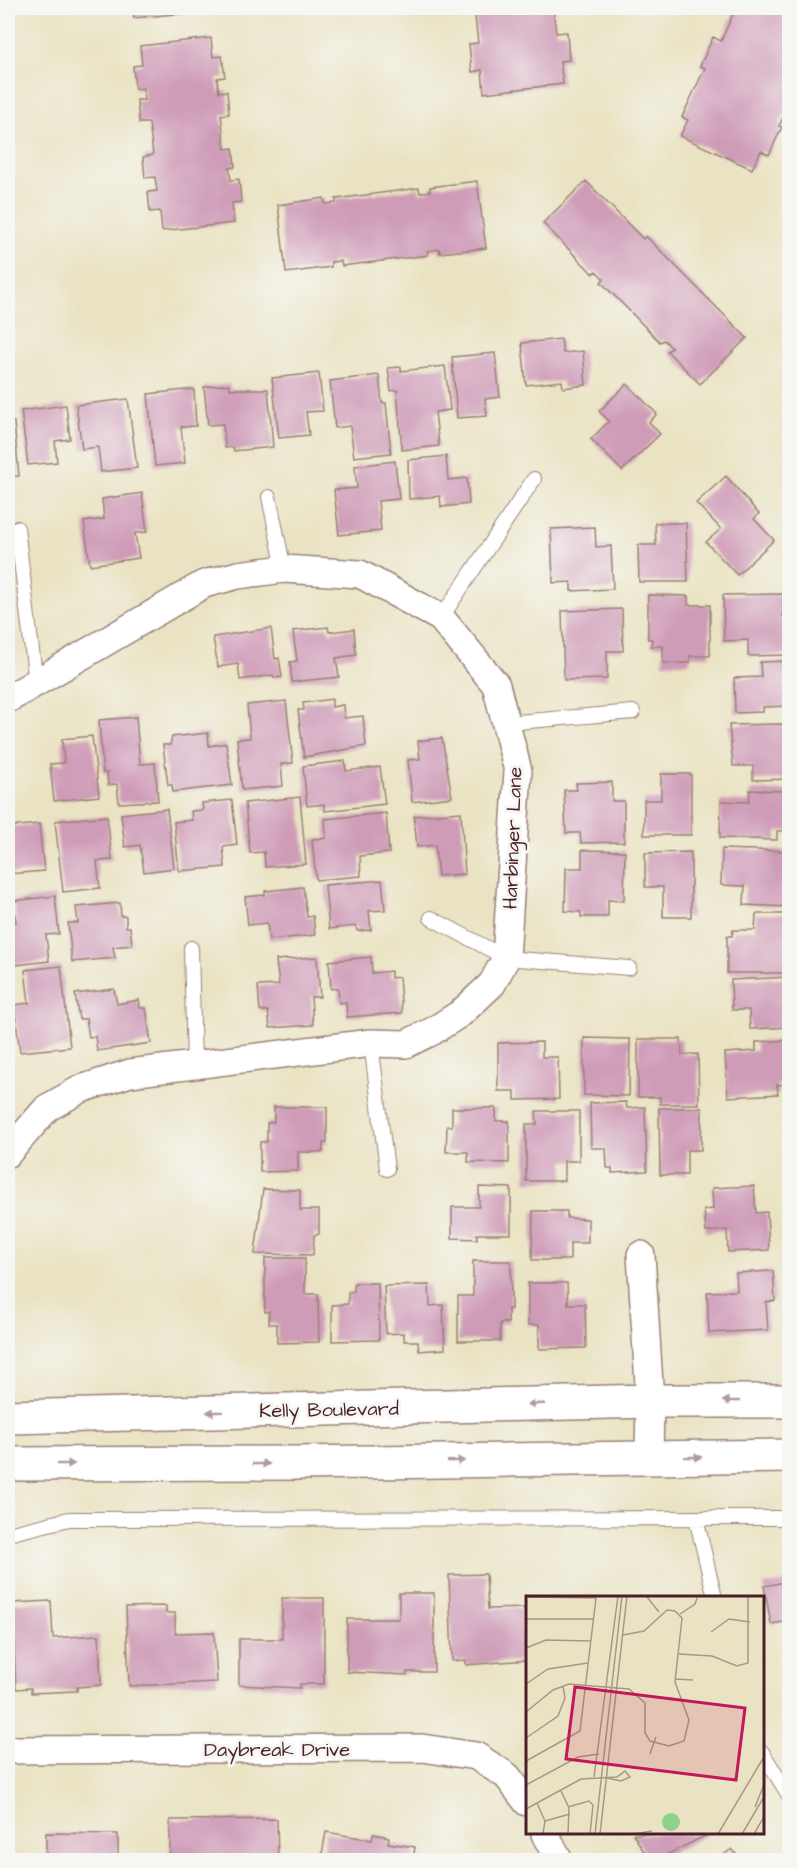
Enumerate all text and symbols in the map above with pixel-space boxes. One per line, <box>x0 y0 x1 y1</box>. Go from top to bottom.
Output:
street label: Harbinger Lane <box>497 766 530 910</box>
street label: Kelly Boulevard <box>259 1395 399 1426</box>
one-way arrow <box>722 1396 741 1406</box>
one-way arrow <box>527 1399 546 1408</box>
one-way arrow <box>206 1407 225 1417</box>
one-way arrow <box>683 1452 702 1462</box>
one-way arrow <box>446 1456 465 1465</box>
one-way arrow <box>56 1459 75 1469</box>
one-way arrow <box>251 1459 270 1468</box>
inset map <box>526 1596 764 1835</box>
street label: Daybreak Drive <box>204 1736 350 1765</box>

